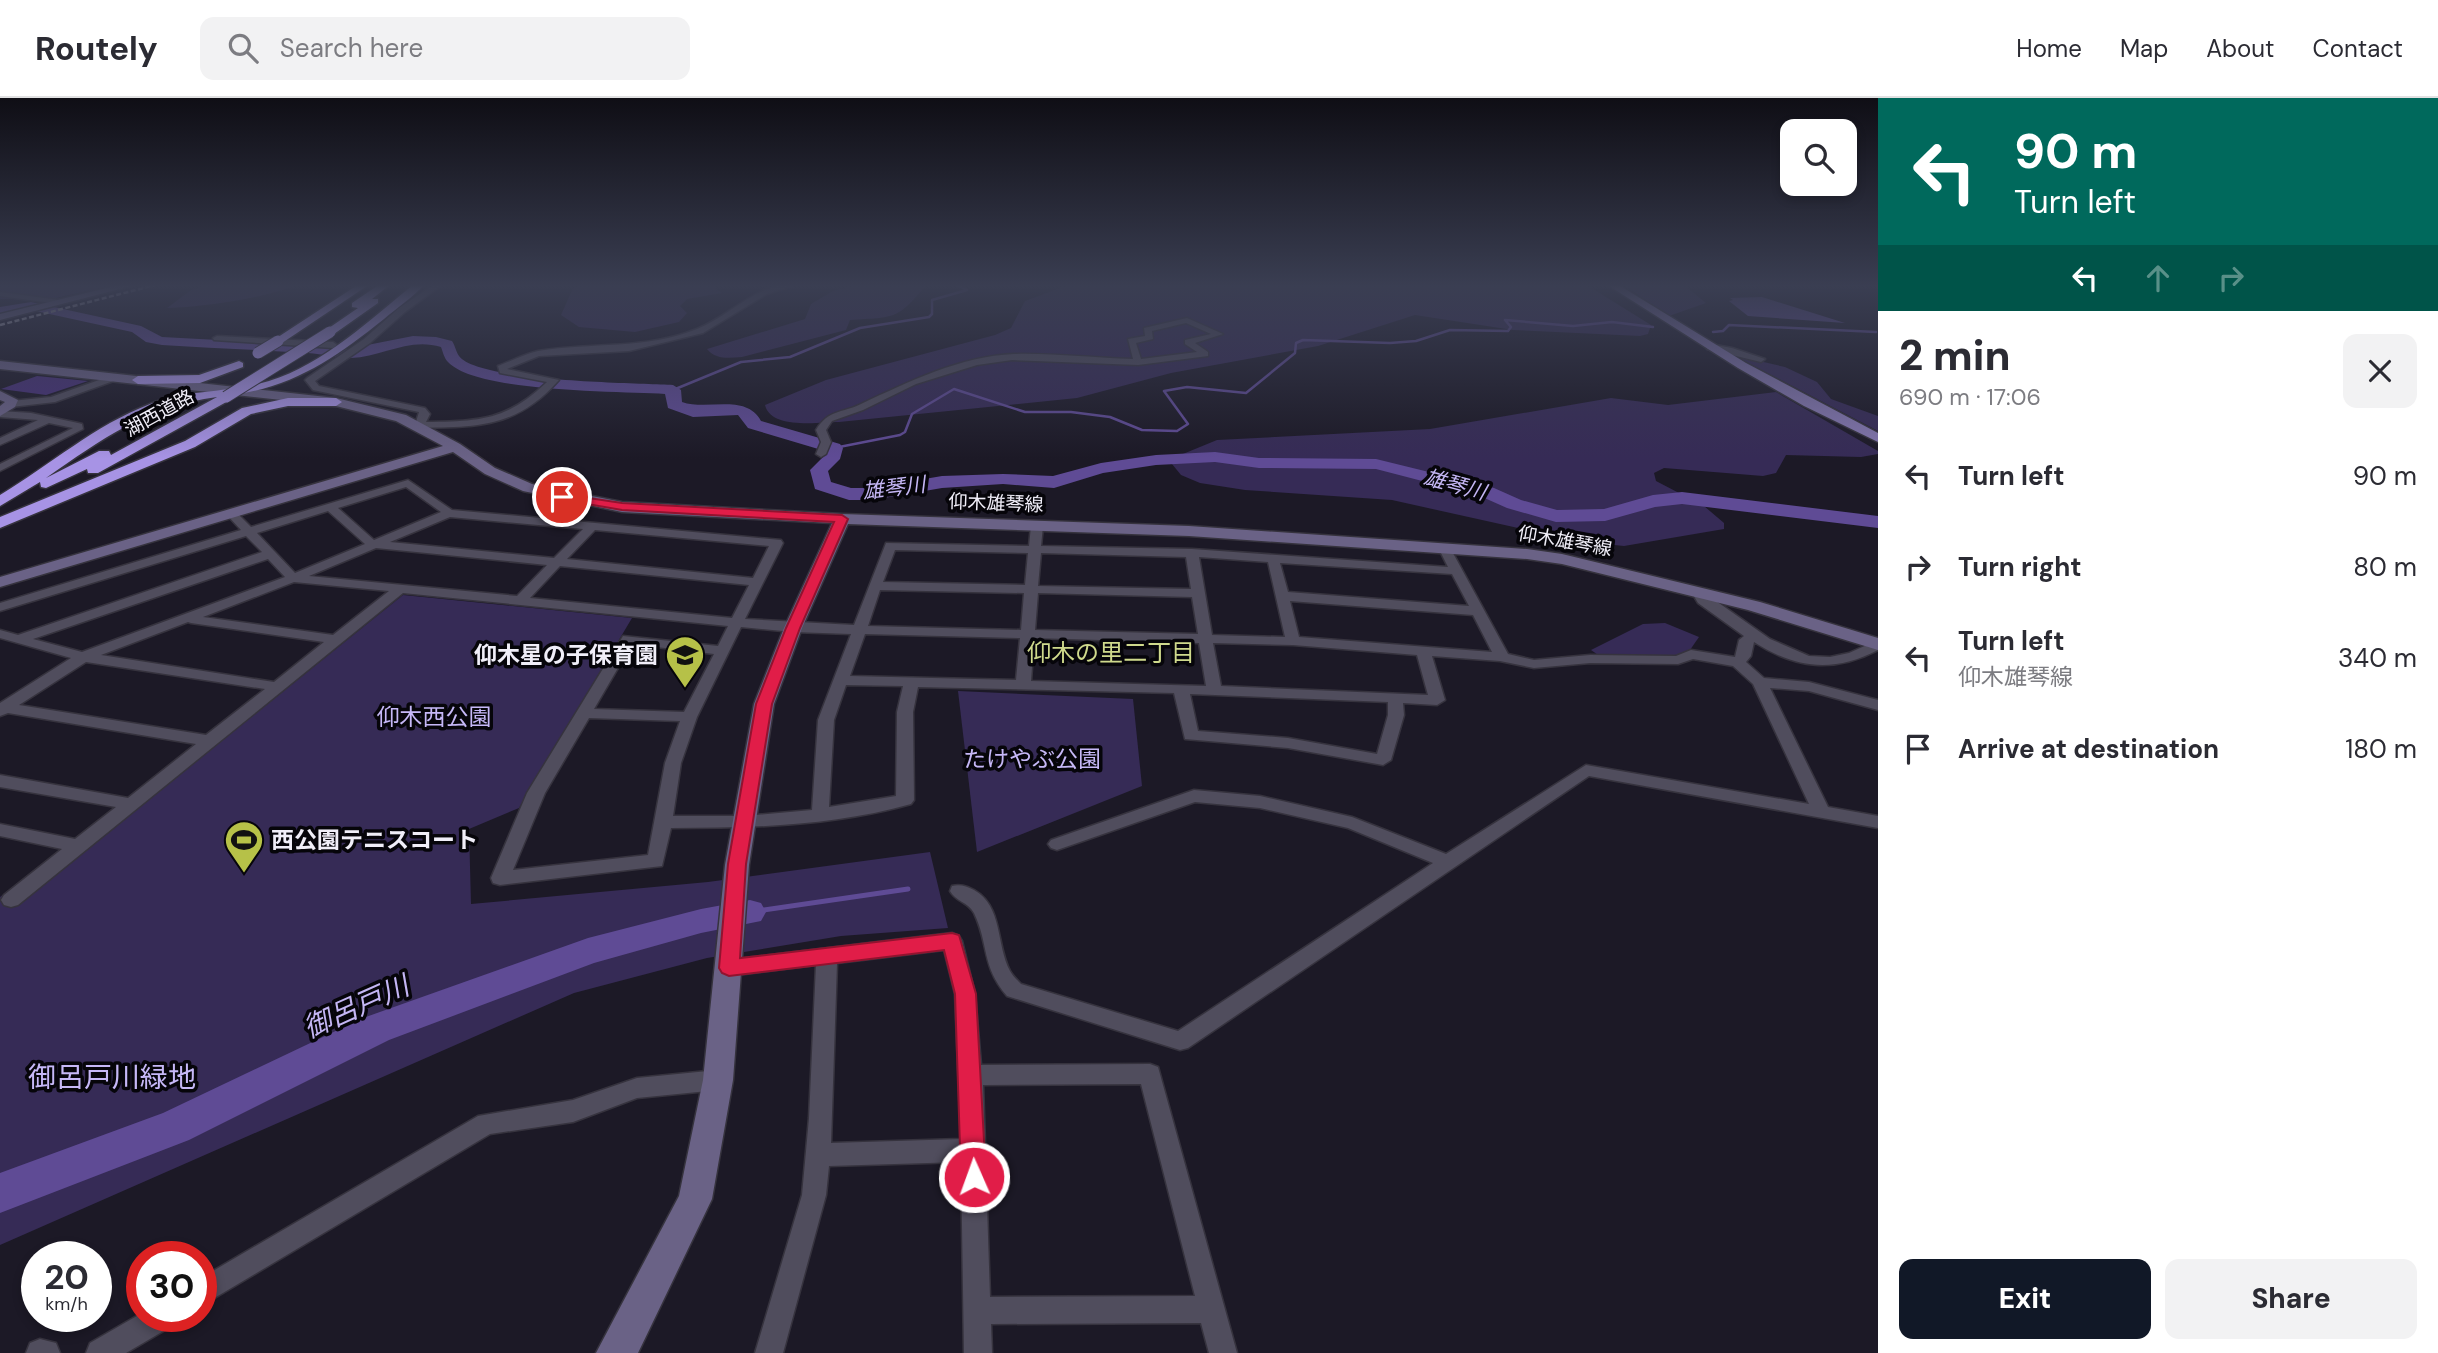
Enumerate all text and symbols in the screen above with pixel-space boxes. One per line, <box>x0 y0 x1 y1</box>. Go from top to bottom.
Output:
search box <box>200 17 690 80</box>
text: Routely <box>35 27 158 70</box>
icon: search <box>224 29 262 67</box>
text: Search here <box>280 31 423 65</box>
text: Home <box>2016 33 2082 64</box>
text: Map <box>2120 33 2168 64</box>
text: About <box>2206 33 2275 64</box>
text: Contact <box>2313 33 2403 64</box>
map controls <box>1780 119 1857 196</box>
button: search <box>1780 119 1857 196</box>
text: 90 m <box>2014 119 2137 183</box>
icon: left <box>1899 126 1990 217</box>
text: Turn left <box>2014 181 2136 223</box>
icon: left <box>2066 259 2104 297</box>
icon: ahead <box>2139 259 2177 297</box>
icon: right <box>2212 259 2250 297</box>
text: 2 min <box>1899 328 2010 383</box>
button: close <box>2343 334 2417 408</box>
text: 690 m · 17:06 <box>1899 382 2041 412</box>
street label: 湖西道路 <box>120 384 198 442</box>
icon: left <box>1899 457 1937 495</box>
text: Turn left <box>1958 459 2065 493</box>
text: 90 m <box>2353 459 2417 493</box>
water label: 雄琴川 <box>1421 463 1491 507</box>
pin <box>532 467 592 527</box>
water label: 雄琴川 <box>861 470 929 506</box>
icon: arrive <box>543 478 581 516</box>
street label: 仰木雄琴線 <box>948 489 1044 517</box>
street label: 仰木雄琴線 <box>1516 520 1614 562</box>
icon: right <box>1899 548 1937 586</box>
text: Turn right <box>1958 550 2082 584</box>
text: 80 m <box>2353 550 2417 584</box>
text: Turn left <box>1958 624 2065 658</box>
school or university icon: 仰木星の子保育園 <box>664 634 706 689</box>
district label: 仰木の里二丁目 <box>1027 637 1195 668</box>
icon: left <box>1899 639 1937 677</box>
place label: 仰木星の子保育園 <box>474 640 658 670</box>
text: 340 m <box>2338 641 2417 675</box>
text: 仰木雄琴線 <box>1958 662 2073 692</box>
park label: 仰木西公園 <box>377 702 492 732</box>
icon: arrive <box>1899 730 1937 768</box>
text: Arrive at destination <box>1958 732 2219 766</box>
text: 180 m <box>2345 732 2417 766</box>
park label: たけやぶ公園 <box>963 744 1101 774</box>
sports icon: 西公園テニスコート <box>223 819 265 874</box>
place label: 西公園テニスコート <box>271 825 478 855</box>
water label: 御呂戸川 <box>297 966 417 1047</box>
park label: 御呂戸川緑地 <box>28 1059 196 1096</box>
position arrow <box>937 1140 1011 1214</box>
speed limit sign: 30 <box>126 1241 217 1332</box>
text: 20 <box>44 1254 89 1300</box>
button: Exit <box>1899 1259 2151 1339</box>
button: Share <box>2165 1259 2417 1339</box>
text: km/h <box>45 1292 88 1316</box>

